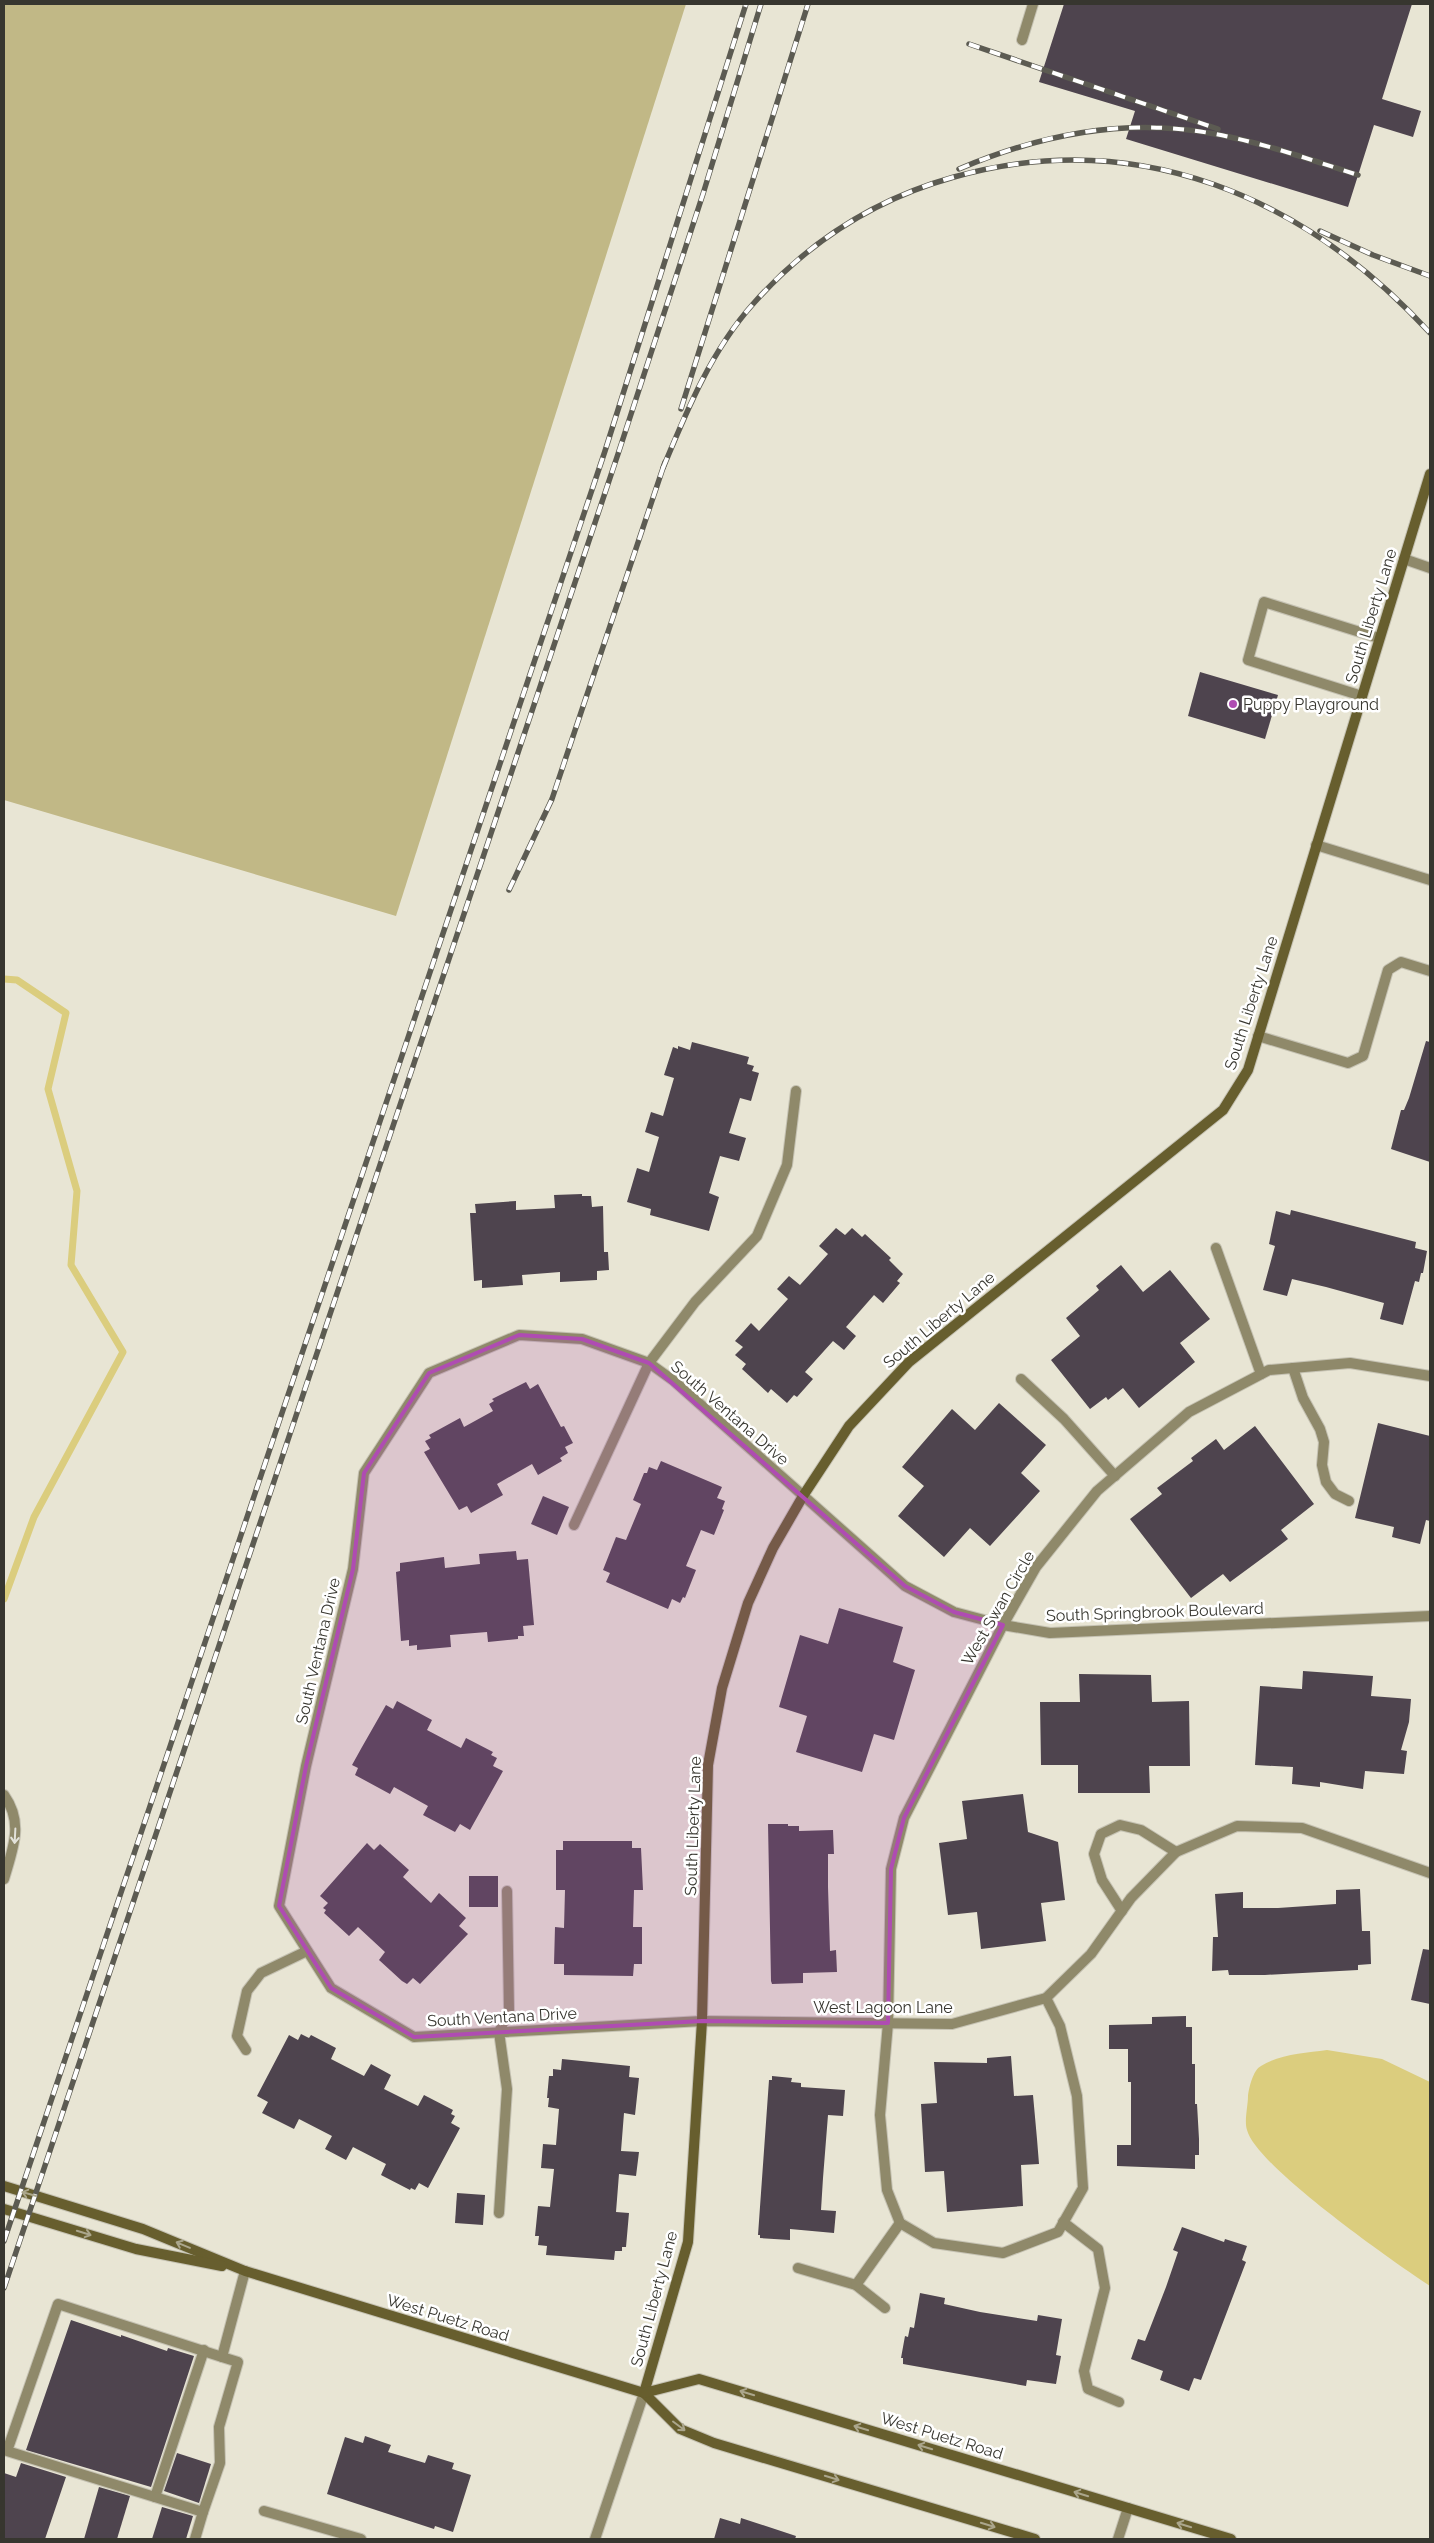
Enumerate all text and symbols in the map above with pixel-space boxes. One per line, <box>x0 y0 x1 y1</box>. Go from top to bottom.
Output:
street label: South Liberty Lane <box>1341 546 1401 686</box>
place label: Puppy Playground <box>1243 695 1379 714</box>
marker: Puppy Playground <box>1227 698 1239 710</box>
street label: South Liberty Lane <box>1220 934 1282 1072</box>
street label: South Liberty Lane <box>879 1268 999 1372</box>
street label: South Ventana Drive <box>667 1357 793 1469</box>
street label: West Swan Circle <box>958 1547 1038 1669</box>
street label: South Ventana Drive <box>292 1576 344 1726</box>
street label: South Springbrook Boulevard <box>1046 1599 1264 1625</box>
street label: South Liberty Lane <box>681 1756 705 1896</box>
one-way arrow <box>10 1828 19 1844</box>
street label: West Lagoon Lane <box>813 1998 953 2017</box>
street label: South Ventana Drive <box>427 2004 577 2030</box>
one-way arrow <box>22 2189 38 2199</box>
one-way arrow <box>76 2229 92 2239</box>
street label: South Liberty Lane <box>627 2229 681 2369</box>
one-way arrow <box>176 2240 191 2249</box>
street label: West Puetz Road <box>385 2290 511 2346</box>
one-way arrow <box>740 2388 756 2398</box>
street label: West Puetz Road <box>879 2408 1005 2464</box>
one-way arrow <box>672 2421 686 2431</box>
one-way arrow <box>853 2422 869 2432</box>
one-way arrow <box>918 2442 934 2452</box>
one-way arrow <box>824 2474 840 2484</box>
one-way arrow <box>1073 2488 1089 2498</box>
one-way arrow <box>1177 2520 1193 2529</box>
one-way arrow <box>979 2521 995 2531</box>

